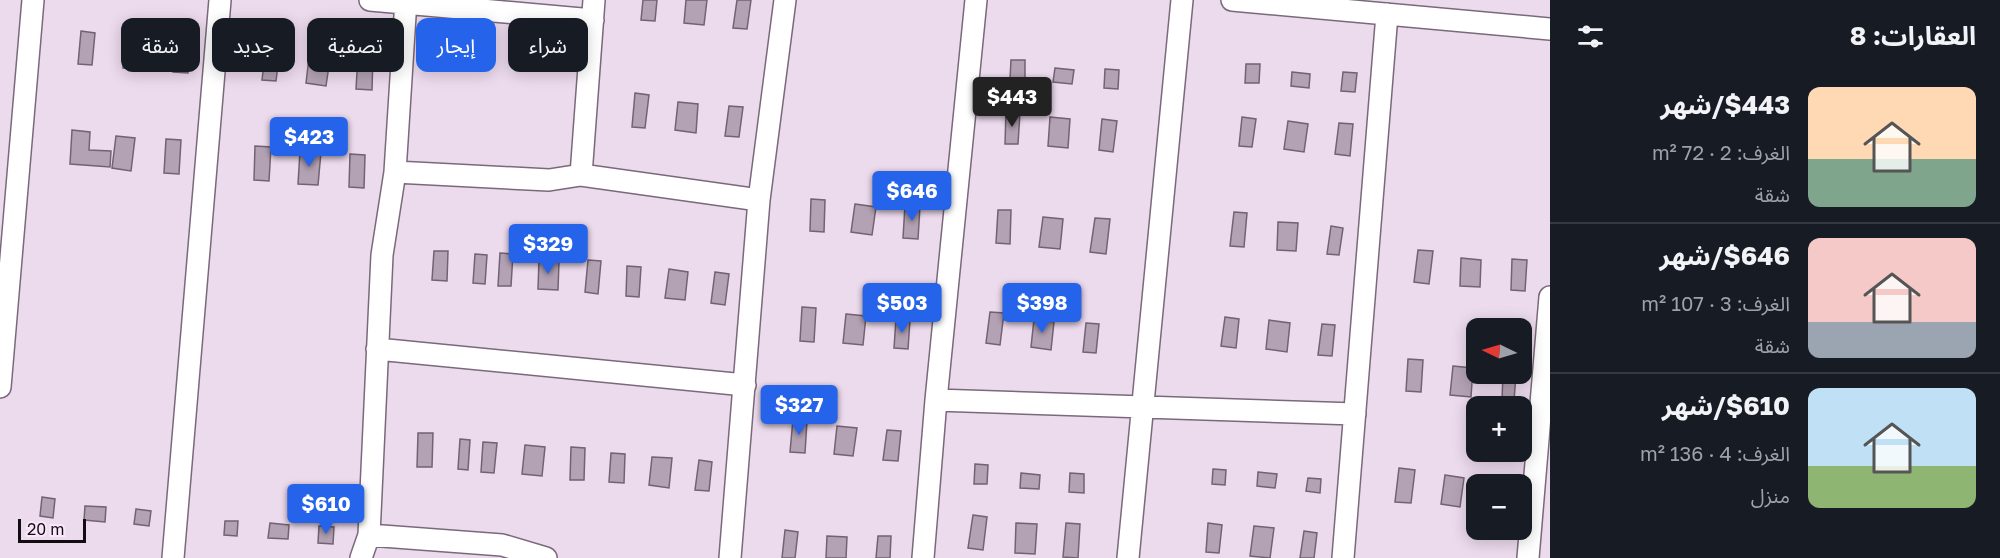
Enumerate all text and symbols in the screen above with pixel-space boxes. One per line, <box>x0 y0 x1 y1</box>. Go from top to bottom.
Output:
chip: شقة <box>121 18 200 72</box>
chip: جديد <box>212 18 295 72</box>
chip: تصفية <box>307 18 404 72</box>
chip: إيجار <box>416 18 496 72</box>
chip: شراء <box>508 18 588 72</box>
icon: filters <box>1574 20 1607 53</box>
text: العقارات: 8 <box>1850 20 1976 51</box>
pin: $443 <box>976 77 1048 128</box>
text: $443 <box>987 84 1037 108</box>
text: $443/شهر <box>1660 89 1790 120</box>
icon: home <box>1856 111 1928 183</box>
pin: $423 <box>273 117 345 168</box>
text: $423 <box>284 124 334 148</box>
text: الغرف: 2 · 72 m² <box>1652 140 1790 164</box>
pin: $646 <box>876 171 948 222</box>
text: $646 <box>886 178 938 202</box>
text: شقة <box>1755 182 1790 206</box>
pin: $329 <box>512 224 584 275</box>
text: $329 <box>523 231 573 255</box>
text: $646/شهر <box>1660 240 1790 271</box>
icon: home <box>1856 262 1928 334</box>
pin: $503 <box>866 283 938 334</box>
pin: $398 <box>1006 283 1078 334</box>
text: $503 <box>877 290 927 314</box>
text: $398 <box>1016 290 1068 314</box>
text: الغرف: 3 · 107 m² <box>1641 291 1790 315</box>
north arrow <box>1466 318 1532 384</box>
map controls <box>1466 318 1532 540</box>
text: شقة <box>1755 333 1790 357</box>
pin: $327 <box>763 385 835 436</box>
text: $610/شهر <box>1662 390 1790 421</box>
text: $327 <box>775 392 823 416</box>
button: + <box>1466 396 1532 462</box>
icon: home <box>1856 412 1928 484</box>
text: الغرف: 4 · 136 m² <box>1640 441 1790 465</box>
button: − <box>1466 474 1532 540</box>
text: منزل <box>1751 483 1790 507</box>
pin: $610 <box>290 484 362 535</box>
text: $610 <box>301 491 351 515</box>
scale bar <box>18 516 86 544</box>
text: 20 m <box>27 519 64 539</box>

